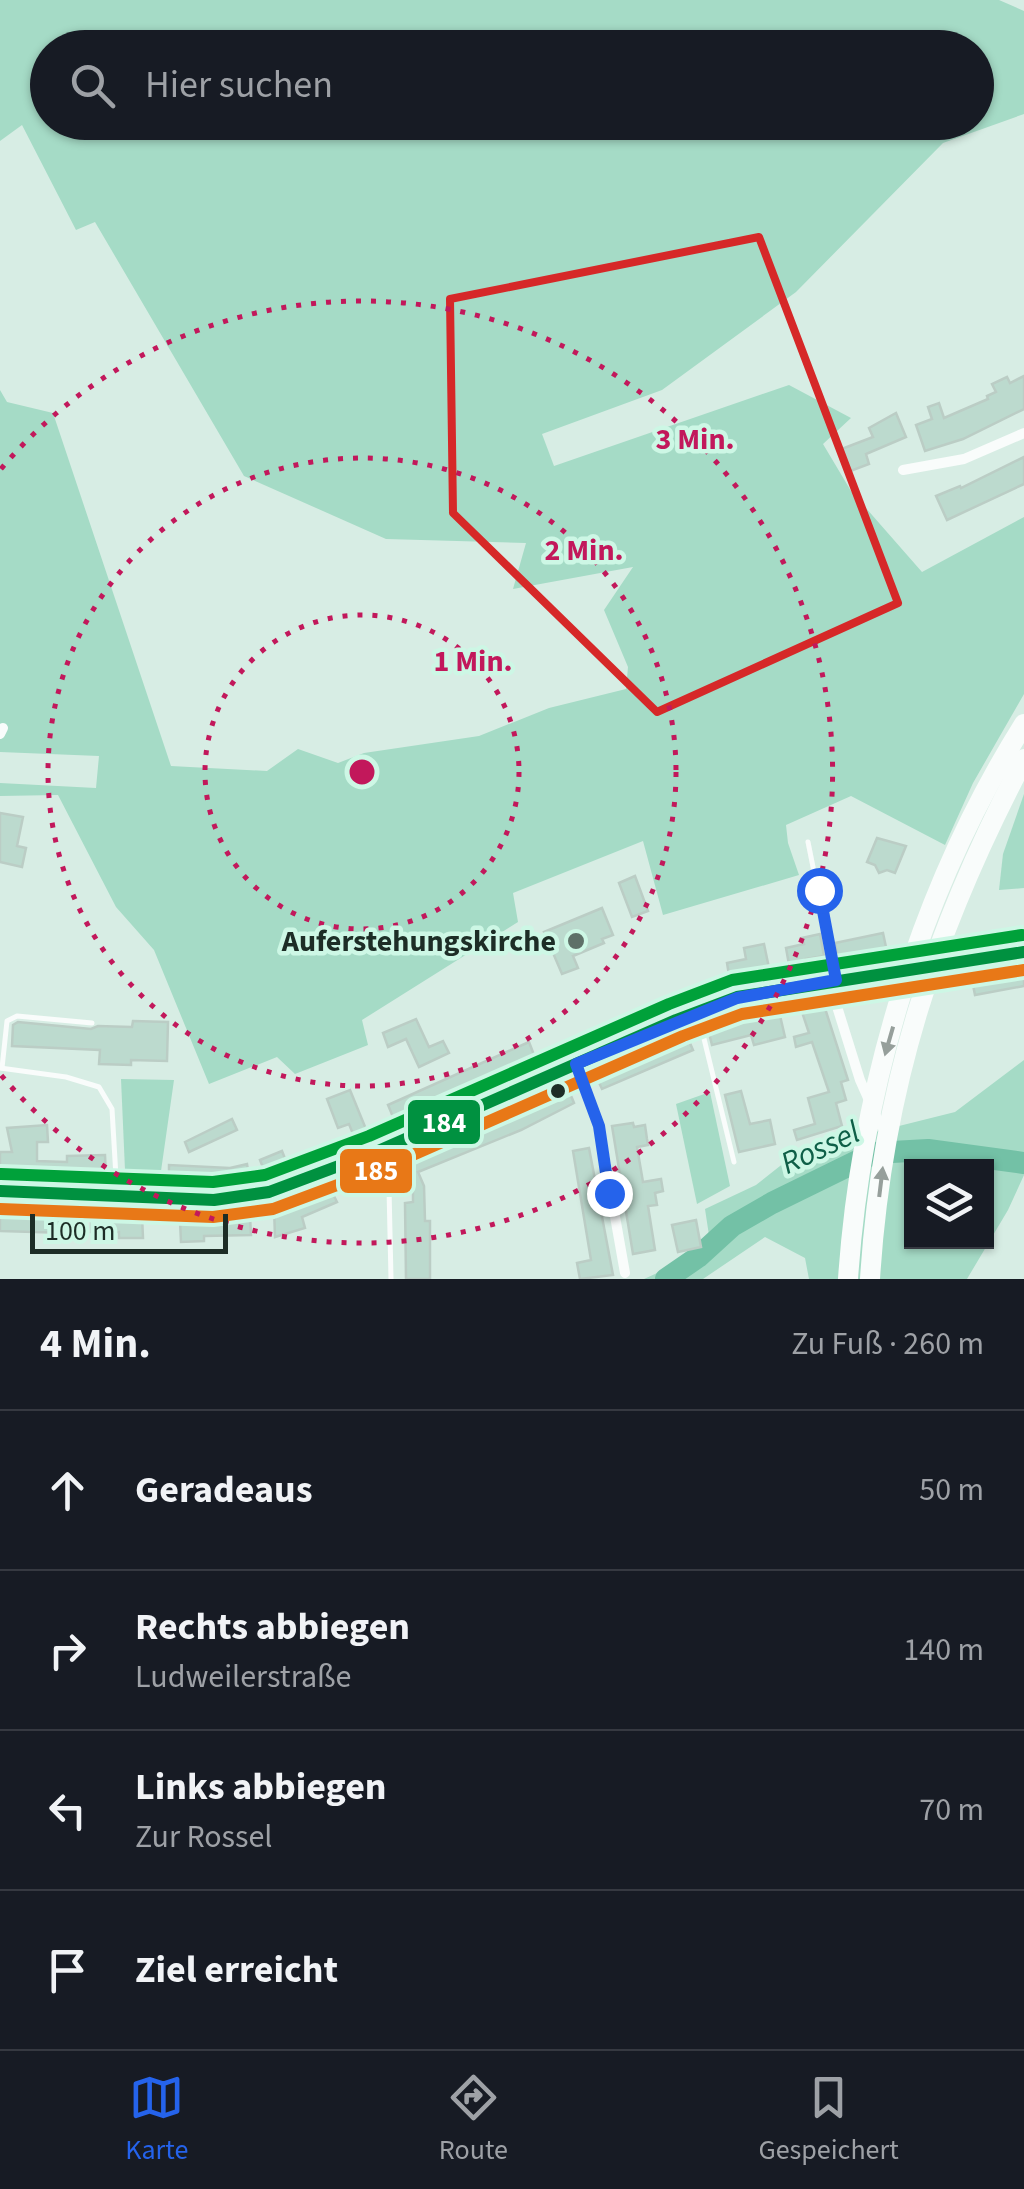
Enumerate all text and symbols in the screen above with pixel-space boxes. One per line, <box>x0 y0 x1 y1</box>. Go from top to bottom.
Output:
search box <box>30 30 994 140</box>
icon: search <box>65 58 120 113</box>
text: Hier suchen <box>145 58 333 112</box>
text: 3 Min. <box>655 418 735 461</box>
text: 2 Min. <box>544 529 624 572</box>
text: 1 Min. <box>433 640 513 683</box>
centre of rings <box>344 754 380 790</box>
route start <box>797 868 843 914</box>
place label: Auferstehungskirche <box>281 920 556 963</box>
marker: Auferstehungskirche <box>565 930 587 952</box>
one-way arrow <box>880 1026 896 1057</box>
unlabelled marker <box>548 1081 568 1101</box>
line badge: 184 <box>406 1098 482 1146</box>
text: 184 <box>422 1103 466 1143</box>
water label: Rossel <box>773 1110 868 1186</box>
line badge: 185 <box>338 1147 414 1195</box>
text: 185 <box>354 1151 398 1191</box>
map controls <box>904 1159 994 1249</box>
button: layers <box>904 1159 994 1249</box>
one-way arrow <box>873 1166 889 1197</box>
route end <box>587 1171 633 1217</box>
scale bar <box>30 1209 228 1254</box>
text: 100 m <box>45 1211 116 1251</box>
text: 4 Min. <box>40 1314 151 1374</box>
text: Zu Fuß · 260 m <box>791 1321 984 1367</box>
icon: ahead <box>40 1463 95 1518</box>
text: Geradeaus <box>135 1463 313 1517</box>
text: 50 m <box>919 1467 984 1513</box>
text: Rechts abbiegen <box>135 1600 410 1654</box>
icon: right <box>40 1623 95 1678</box>
text: 140 m <box>903 1627 984 1673</box>
text: Ludweilerstraße <box>135 1654 351 1700</box>
text: Links abbiegen <box>135 1760 387 1814</box>
icon: left <box>40 1783 95 1838</box>
text: 70 m <box>919 1787 984 1833</box>
text: Zur Rossel <box>135 1814 272 1860</box>
icon: arrive <box>40 1943 95 1998</box>
text: Ziel erreicht <box>135 1943 338 1997</box>
tab: Karte <box>125 2070 188 2170</box>
tab: Route <box>439 2070 508 2170</box>
tab: Gespeichert <box>758 2070 899 2170</box>

